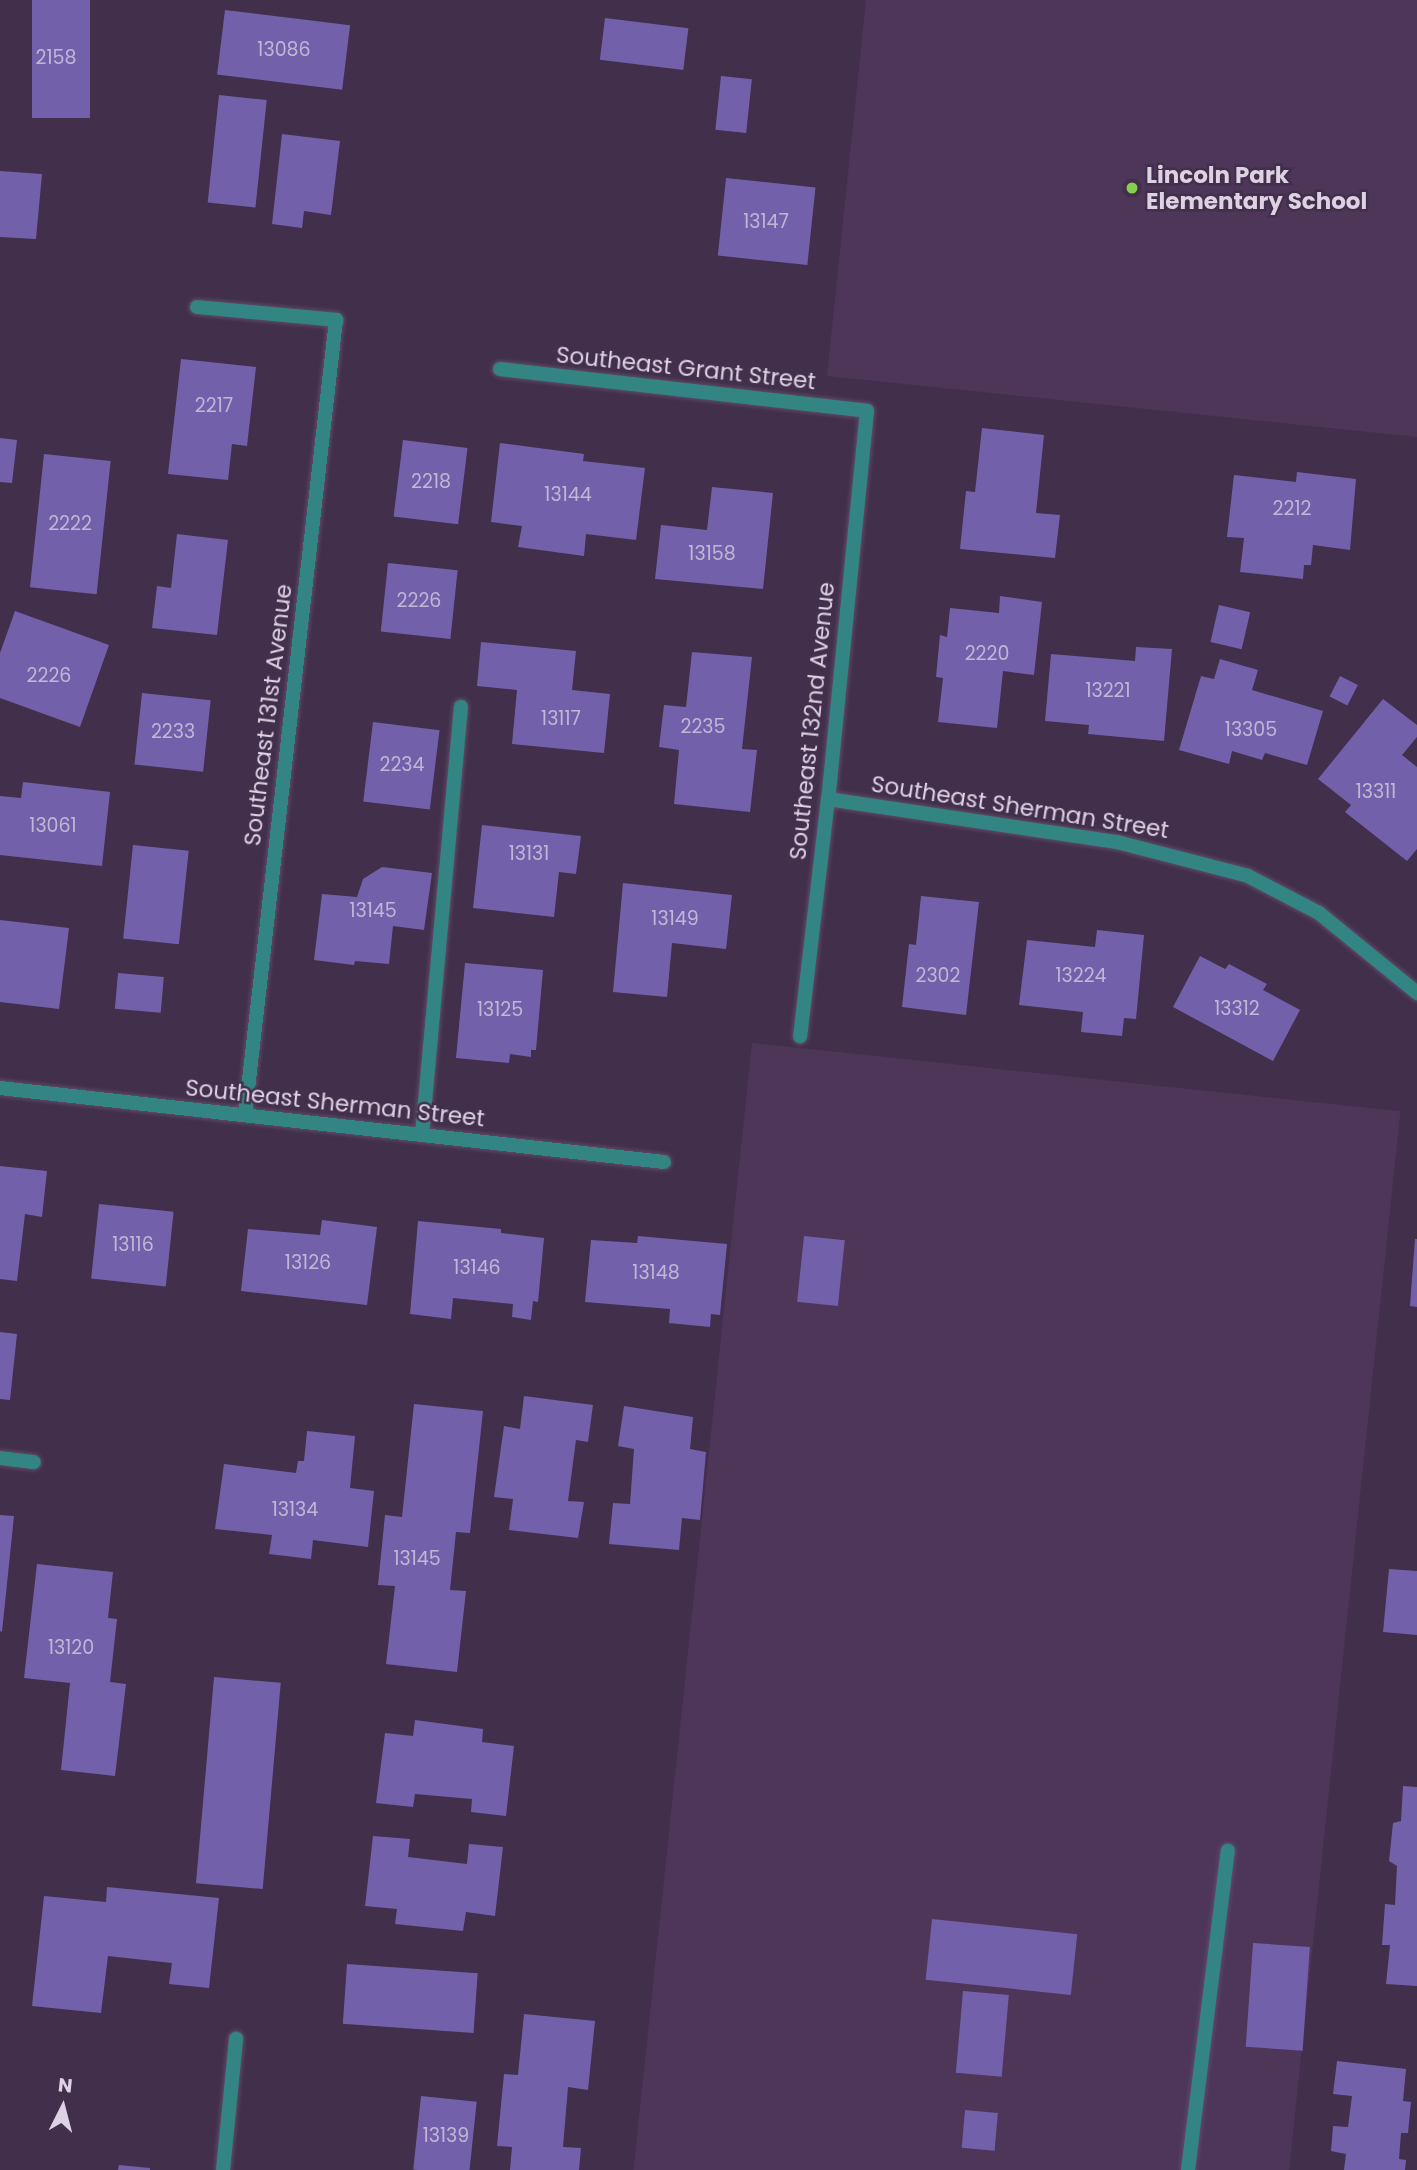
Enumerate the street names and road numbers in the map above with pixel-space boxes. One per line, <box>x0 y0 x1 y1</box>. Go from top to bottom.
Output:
street label: Southeast Grant Street <box>555 341 817 395</box>
street label: Southeast 132nd Avenue <box>784 581 840 861</box>
street label: Southeast 131st Avenue <box>238 583 298 847</box>
street label: Southeast Sherman Street <box>869 770 1171 844</box>
street label: Southeast Sherman Street <box>184 1074 486 1132</box>

